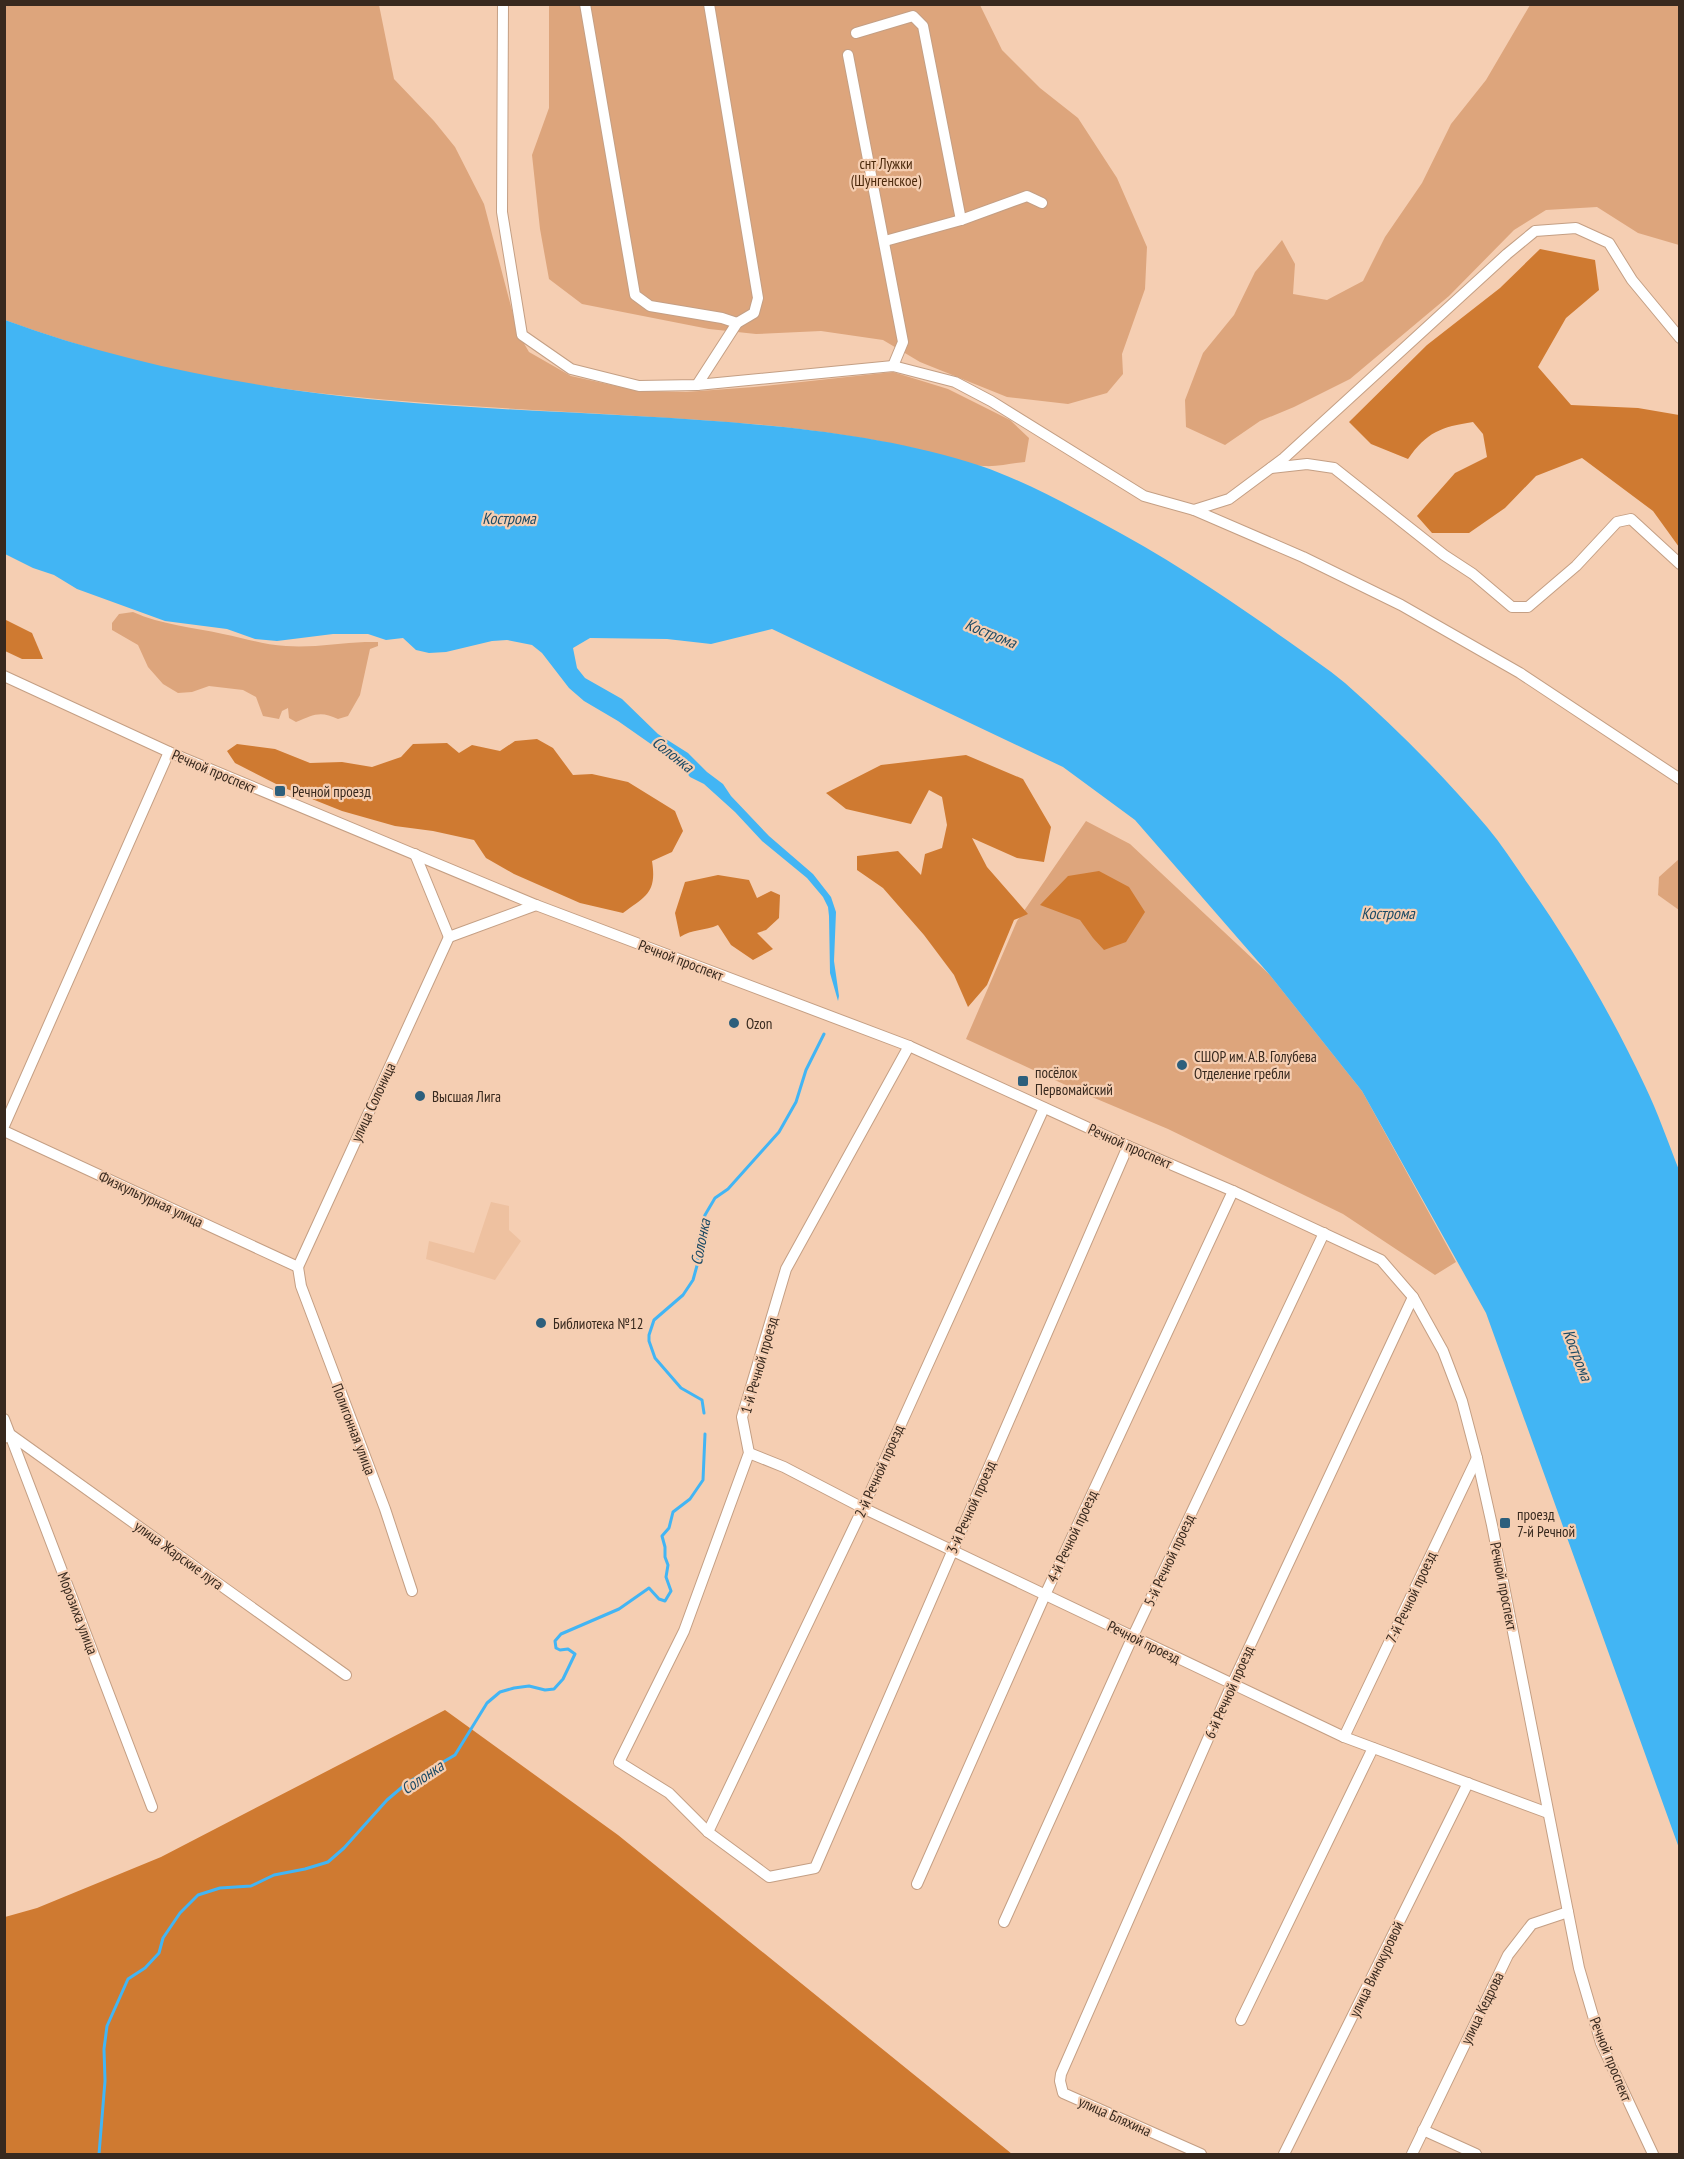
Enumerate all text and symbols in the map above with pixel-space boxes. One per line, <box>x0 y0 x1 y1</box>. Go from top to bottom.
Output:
park label: снт Лужки (Шунгенское) <box>851 154 922 190</box>
water label: Кострома <box>482 508 537 528</box>
water label: Кострома <box>963 614 1021 653</box>
water label: Солонка <box>648 732 699 777</box>
street label: Речной проспект <box>169 745 259 797</box>
place label: Речной проезд <box>292 782 371 801</box>
marker: Речной проезд <box>273 784 287 798</box>
water label: Кострома <box>1361 903 1416 923</box>
street label: Речной проспект <box>636 935 726 985</box>
place label: Ozon <box>746 1014 772 1033</box>
marker: Ozon <box>727 1016 741 1030</box>
place label: СШОР им. А.В. Голубева Отделение гребли <box>1194 1047 1317 1083</box>
marker: СШОР им. А.В. Голубева Отделение гребли <box>1175 1058 1189 1072</box>
street label: улица Солоница <box>346 1059 400 1145</box>
place label: посёлок Первомайский <box>1035 1063 1113 1099</box>
marker: посёлок Первомайский <box>1016 1074 1030 1088</box>
place label: Высшая Лига <box>432 1087 501 1106</box>
marker: Высшая Лига <box>413 1089 427 1103</box>
street label: Речной проспект <box>1085 1119 1175 1173</box>
street label: Физкультурная улица <box>96 1166 206 1232</box>
water label: Солонка <box>686 1216 715 1267</box>
place label: Библиотека №12 <box>553 1314 643 1333</box>
street label: 1-й Речной проезд <box>736 1314 782 1415</box>
marker: Библиотека №12 <box>534 1316 548 1330</box>
water label: Кострома <box>1559 1327 1597 1385</box>
street label: Полигонная улица <box>328 1381 380 1477</box>
street label: 2-й Речной проезд <box>850 1421 908 1520</box>
street label: 3-й Речной проезд <box>942 1457 1000 1556</box>
street label: 4-й Речной проезд <box>1042 1486 1102 1585</box>
place label: проезд 7-й Речной <box>1517 1505 1575 1541</box>
street label: 5-й Речной проезд <box>1139 1510 1199 1609</box>
street label: улица Жарские луга <box>131 1516 227 1594</box>
marker: проезд 7-й Речной <box>1498 1516 1512 1530</box>
street label: Речной проспект <box>1486 1540 1522 1632</box>
street label: 7-й Речной проезд <box>1382 1548 1441 1646</box>
street label: Морозиха улица <box>54 1569 102 1657</box>
street label: Речной проезд <box>1104 1616 1184 1668</box>
street label: 6-й Речной проезд <box>1200 1642 1258 1741</box>
water label: Солонка <box>397 1755 448 1798</box>
street label: улица Винокуровой <box>1345 1918 1407 2020</box>
street label: улица Кедрова <box>1456 1969 1508 2047</box>
street label: Речной проспект <box>1585 2014 1637 2104</box>
street label: улица Бляхина <box>1076 2091 1154 2141</box>

